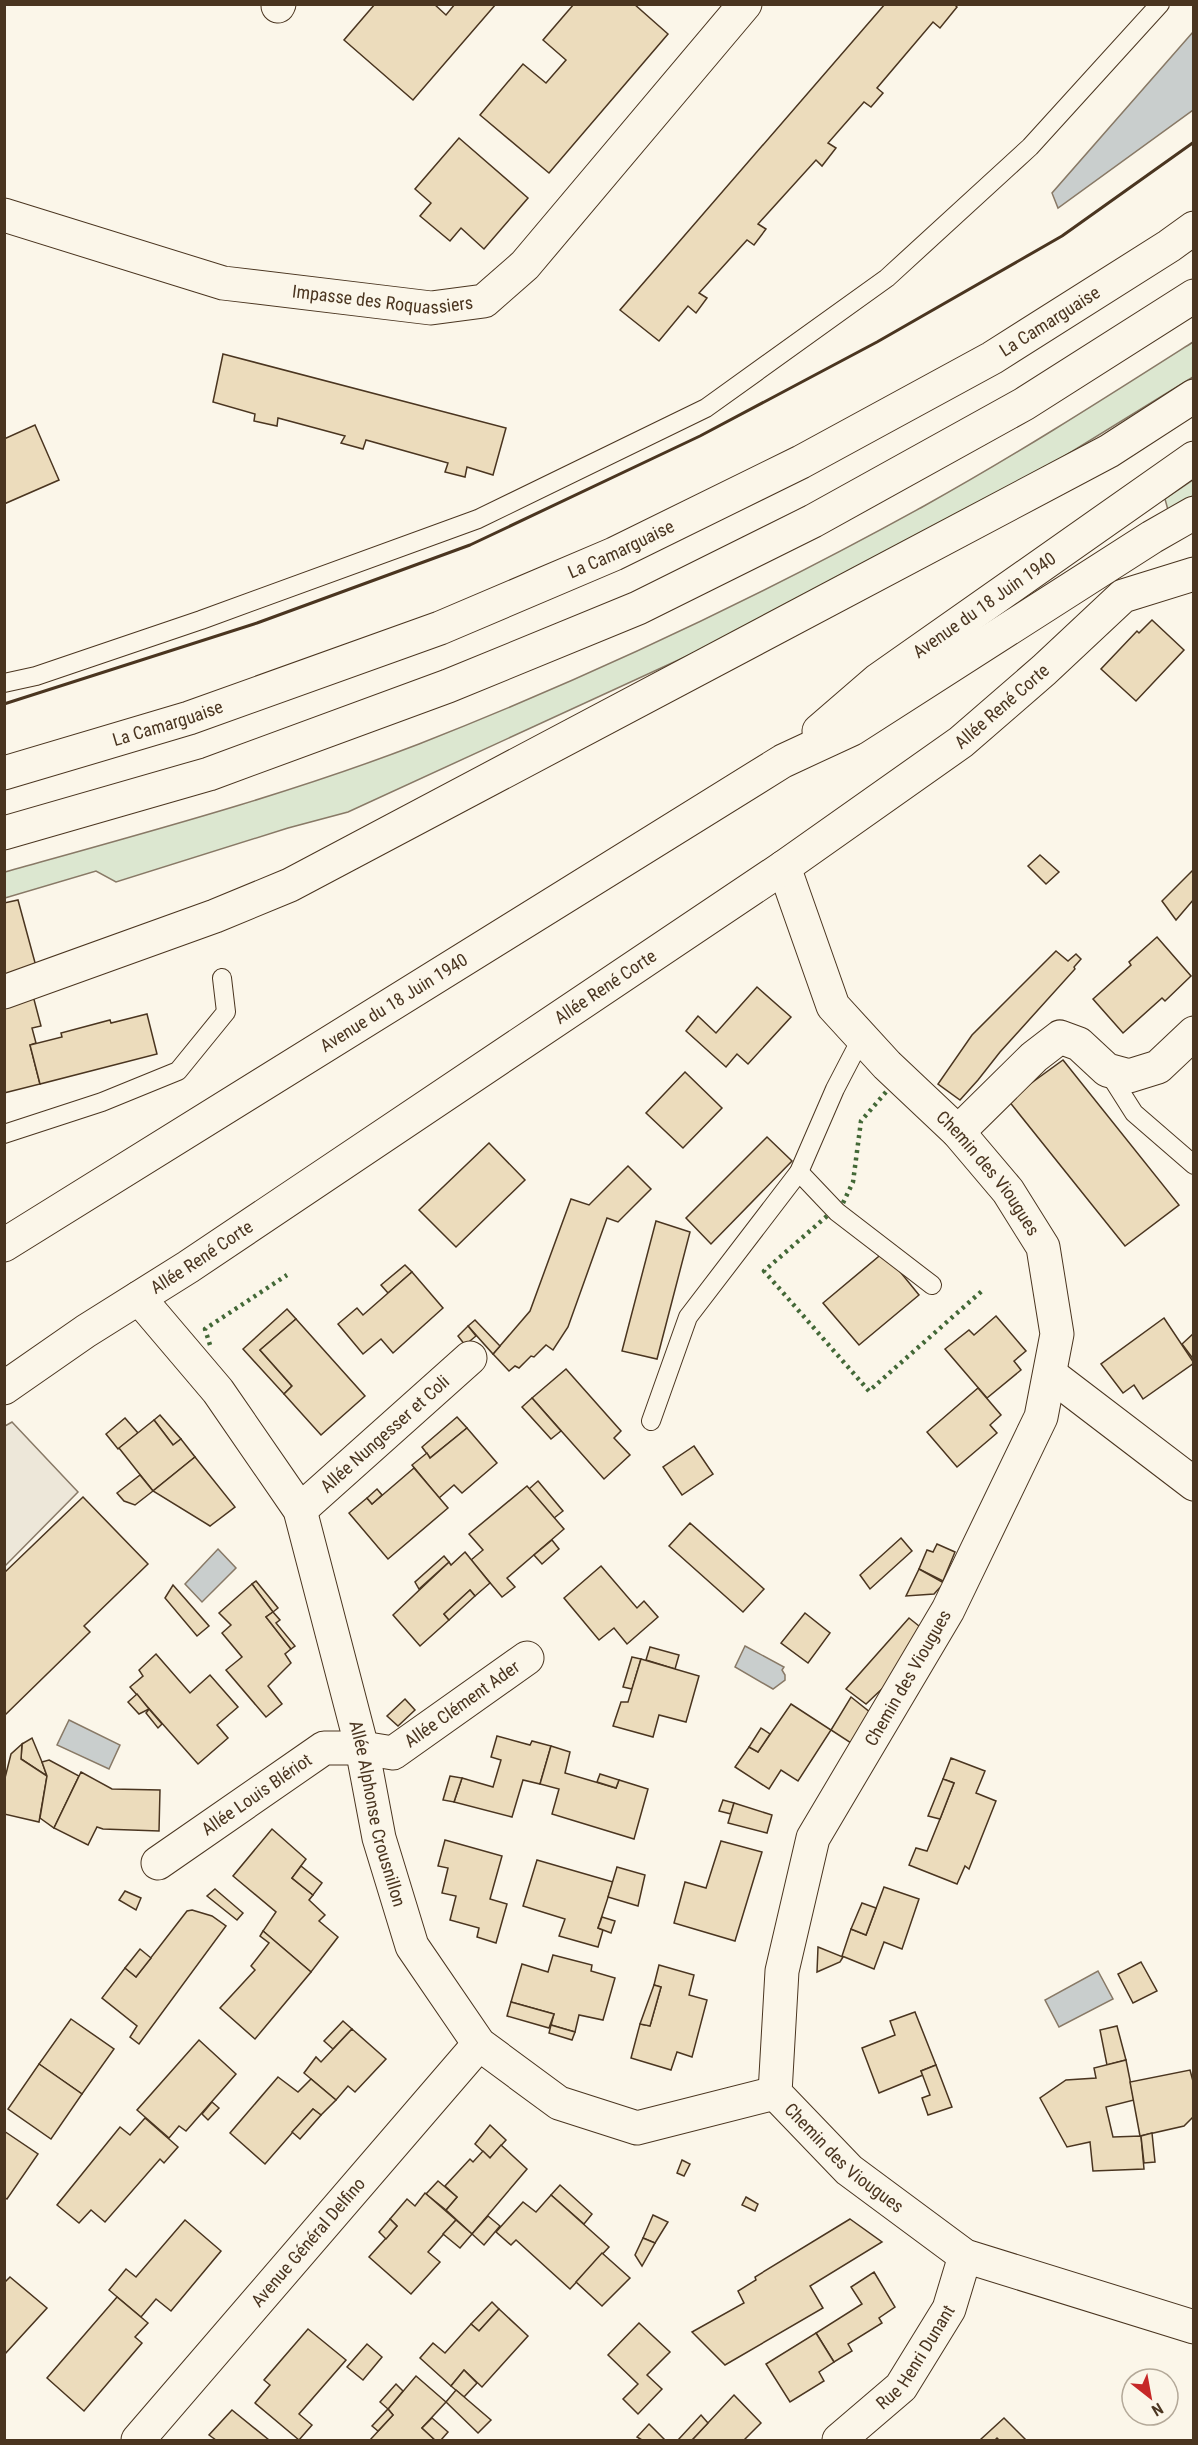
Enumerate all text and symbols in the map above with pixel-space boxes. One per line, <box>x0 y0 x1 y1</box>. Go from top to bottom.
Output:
street label: Impasse des Roquassiers <box>291 280 474 318</box>
street label: La Camarguaise <box>995 281 1104 361</box>
street label: La Camarguaise <box>565 515 677 582</box>
street label: Avenue du 18 Juin 1940 <box>909 547 1060 662</box>
street label: Allée René Corte <box>950 659 1053 753</box>
street label: La Camarguaise <box>110 696 226 750</box>
street label: Allée René Corte <box>550 945 660 1028</box>
street label: Avenue du 18 Juin 1940 <box>316 949 471 1056</box>
street label: Chemin des Viougues <box>932 1106 1044 1239</box>
street label: Allée René Corte <box>146 1216 256 1298</box>
street label: Allée Nungesser et Coli <box>316 1371 453 1497</box>
street label: Chemin des Viougues <box>860 1606 955 1750</box>
street label: Allée Clément Ader <box>400 1655 524 1752</box>
street label: Allée Alphonse Crousnillon <box>345 1718 410 1909</box>
street label: Allée Louis Blériot <box>197 1749 315 1840</box>
street label: Chemin des Viougues <box>780 2098 908 2217</box>
street label: Avenue Général Delfino <box>247 2173 369 2311</box>
street label: Rue Henri Dunant <box>872 2301 959 2414</box>
north arrow <box>1120 2367 1180 2427</box>
text: N <box>1148 2399 1167 2420</box>

